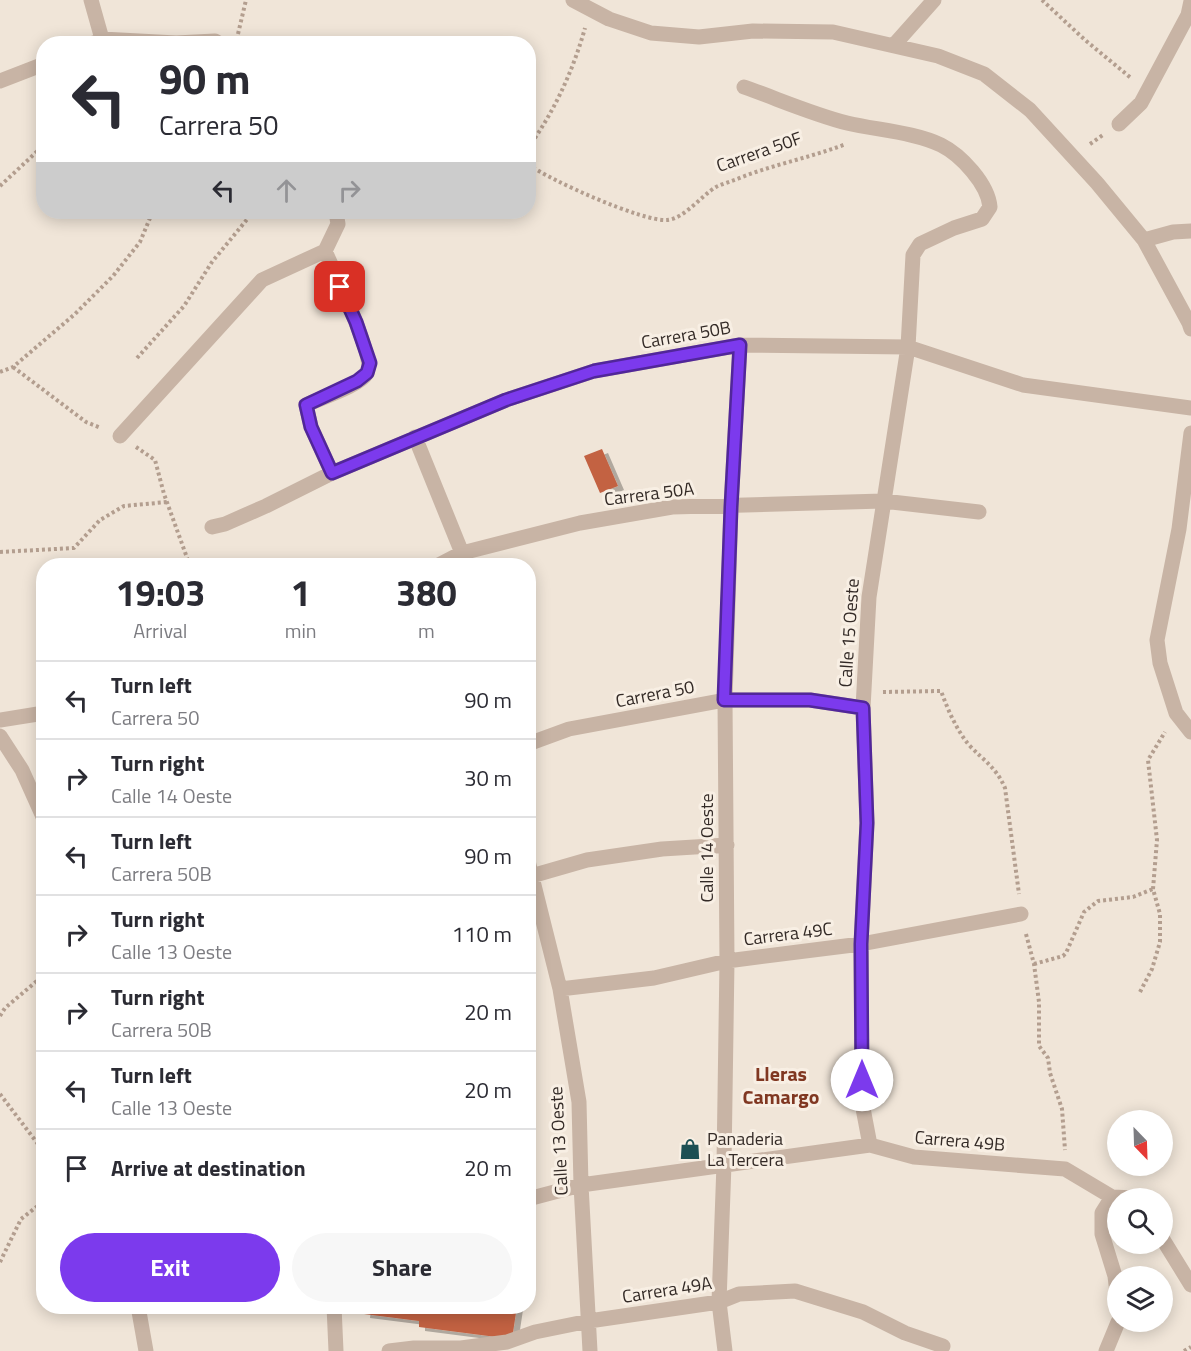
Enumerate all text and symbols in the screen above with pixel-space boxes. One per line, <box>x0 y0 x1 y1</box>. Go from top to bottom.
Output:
text: 90 m <box>159 46 251 110</box>
icon: left <box>60 60 138 138</box>
text: Carrera 50 <box>159 104 278 145</box>
street label: Carrera 50F <box>712 124 805 179</box>
icon: left <box>207 174 240 207</box>
icon: ahead <box>270 174 303 207</box>
icon: right <box>333 174 366 207</box>
pin <box>314 261 365 312</box>
icon: arrive <box>323 270 356 303</box>
street label: Carrera 50B <box>639 313 733 356</box>
street label: Carrera 50A <box>602 475 696 512</box>
text: 19:03 <box>115 565 205 620</box>
text: 1 <box>291 565 311 620</box>
text: 380 <box>396 565 457 620</box>
street label: Calle 15 Oeste <box>831 578 866 688</box>
text: Arrival <box>133 615 188 646</box>
text: min <box>285 615 317 646</box>
text: m <box>418 615 435 646</box>
text: Turn left <box>111 668 192 702</box>
street label: Carrera 50 <box>613 673 697 714</box>
text: 90 m <box>464 683 512 717</box>
icon: left <box>60 684 93 717</box>
text: Carrera 50 <box>111 702 199 733</box>
text: Turn right <box>111 746 205 780</box>
text: 30 m <box>464 761 512 795</box>
icon: right <box>60 762 93 795</box>
text: Calle 14 Oeste <box>111 780 232 811</box>
street label: Calle 14 Oeste <box>693 793 720 903</box>
text: Turn left <box>111 824 192 858</box>
text: 90 m <box>464 839 512 873</box>
icon: left <box>60 840 93 873</box>
text: Carrera 50B <box>111 858 212 889</box>
text: Turn right <box>111 902 205 936</box>
street label: Carrera 49C <box>742 915 834 952</box>
text: 110 m <box>452 917 512 951</box>
icon: right <box>60 918 93 951</box>
text: Calle 13 Oeste <box>111 936 232 967</box>
text: Turn right <box>111 980 205 1014</box>
text: 20 m <box>464 995 512 1029</box>
icon: right <box>60 996 93 1029</box>
text: Carrera 50B <box>111 1014 212 1045</box>
position arrow <box>830 1048 894 1112</box>
text: Turn left <box>111 1058 192 1092</box>
district label: Lleras Camargo <box>743 1058 819 1112</box>
text: 20 m <box>464 1073 512 1107</box>
icon: left <box>60 1074 93 1107</box>
street label: Calle 13 Oeste <box>542 1086 575 1196</box>
text: Calle 13 Oeste <box>111 1092 232 1123</box>
north arrow <box>1107 1110 1173 1176</box>
map controls <box>1107 1110 1173 1332</box>
street label: Carrera 49B <box>914 1123 1006 1158</box>
place label: Panaderia La Tercera <box>707 1125 784 1173</box>
shop icon: Panaderia La Tercera <box>678 1137 702 1161</box>
text: Arrive at destination <box>111 1151 306 1185</box>
text: 20 m <box>464 1151 512 1185</box>
icon: arrive <box>60 1152 93 1185</box>
button: search <box>1107 1188 1173 1254</box>
button: Exit <box>60 1233 280 1302</box>
button: Share <box>292 1233 512 1302</box>
button: layers <box>1107 1266 1173 1332</box>
street label: Carrera 49A <box>620 1269 714 1310</box>

